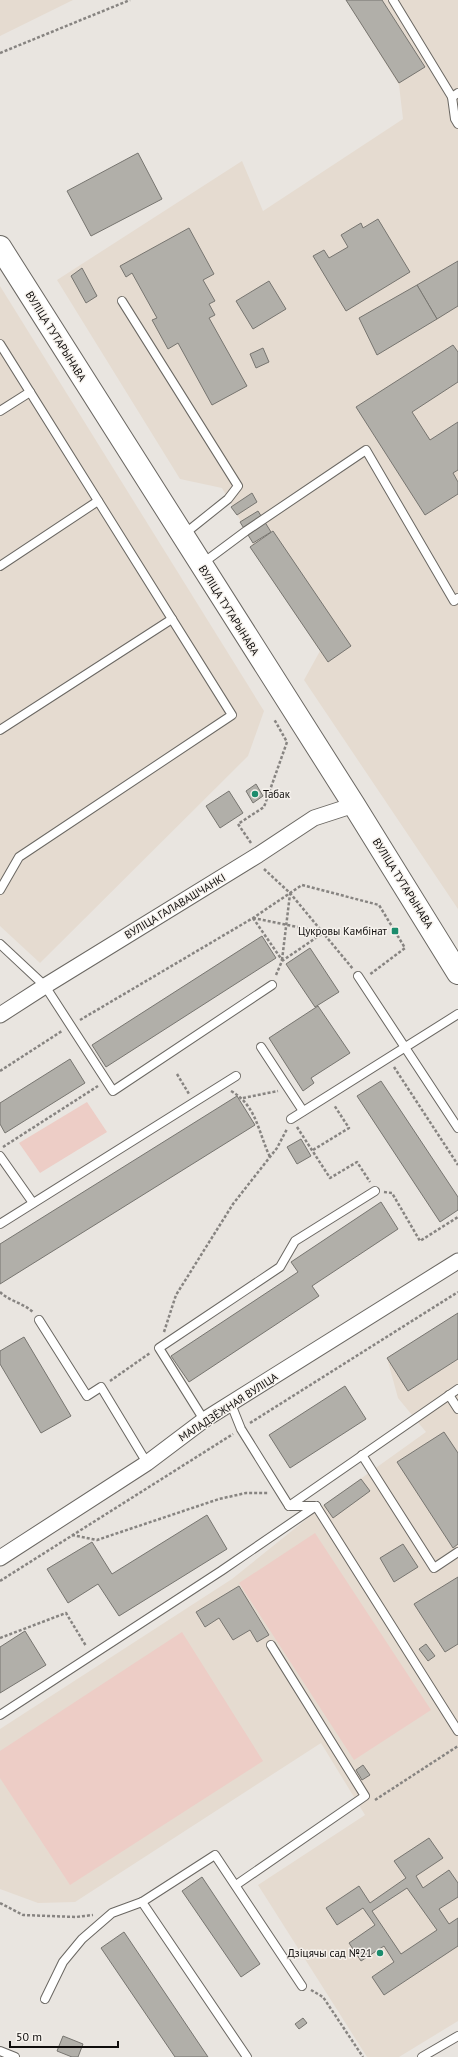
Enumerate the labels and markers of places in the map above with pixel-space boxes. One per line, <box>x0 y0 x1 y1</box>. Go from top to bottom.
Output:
place label: Табак <box>263 787 291 801</box>
marker: Табак <box>250 789 260 799</box>
place label: Цукровы Камбінат <box>298 924 388 938</box>
marker: Цукровы Камбінат <box>390 926 400 936</box>
place label: Дзіцячы сад №21 <box>287 1946 372 1960</box>
marker: Дзіцячы сад №21 <box>375 1948 385 1958</box>

